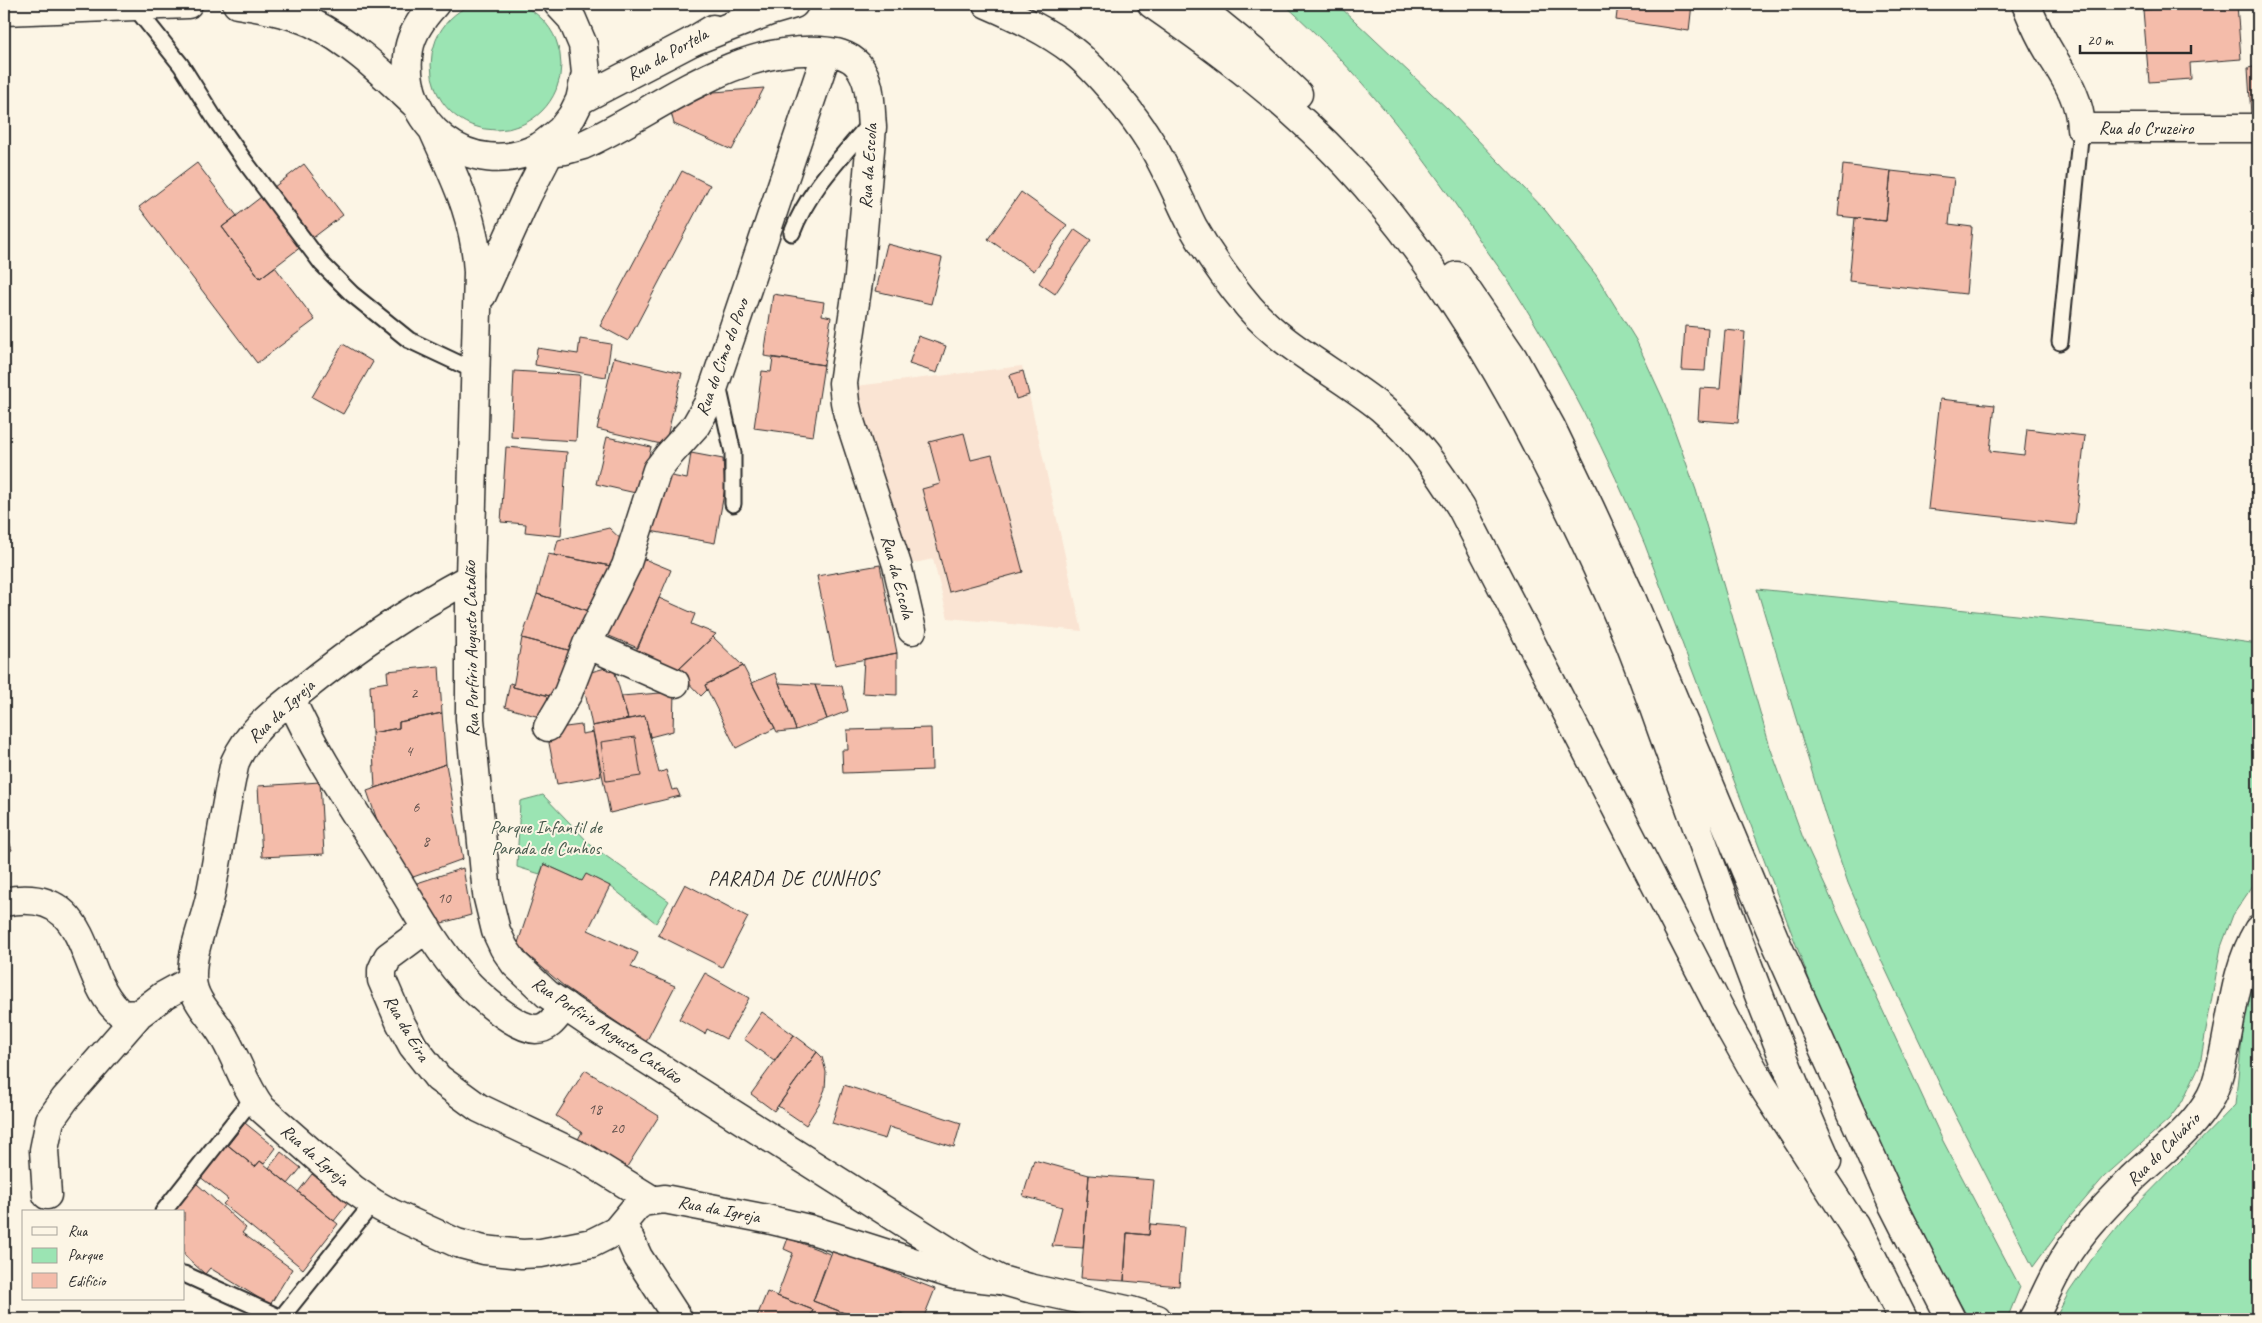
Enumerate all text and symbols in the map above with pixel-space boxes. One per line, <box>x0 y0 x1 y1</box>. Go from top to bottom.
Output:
street label: Rua da Portela <box>623 22 713 85</box>
scale bar <box>2080 22 2191 54</box>
text: 20 m <box>2087 31 2114 50</box>
street label: Rua do Cruzeiro <box>2099 117 2195 139</box>
street label: Rua da Escola <box>854 121 882 209</box>
street label: Rua do Cimo do Povo <box>691 294 754 419</box>
street label: Rua da Escola <box>876 533 920 623</box>
street label: Rua Porfírio Augusto Catalão <box>458 559 484 737</box>
street label: Rua da Igreja <box>243 673 320 747</box>
house number: 2 <box>411 684 419 703</box>
house number: 4 <box>406 742 414 761</box>
house number: 6 <box>413 798 421 817</box>
park label: Parque Infantil de Parada de Cunhos <box>490 816 603 859</box>
house number: 8 <box>423 832 431 851</box>
district label: PARADA DE CUNHOS <box>708 866 881 891</box>
house number: 10 <box>437 889 452 908</box>
street label: Rua Porfírio Augusto Catalão <box>528 972 688 1089</box>
street label: Rua da Eira <box>379 991 436 1067</box>
house number: 18 <box>588 1100 603 1119</box>
street label: Rua do Calvário <box>2122 1107 2205 1190</box>
street label: Rua da Igreja <box>276 1119 355 1192</box>
house number: 20 <box>610 1119 625 1138</box>
street label: Rua da Igreja <box>676 1190 764 1228</box>
legend <box>22 1210 185 1300</box>
text: Rua <box>68 1222 88 1241</box>
text: Parque <box>68 1246 104 1265</box>
text: Edifício <box>68 1272 107 1291</box>

